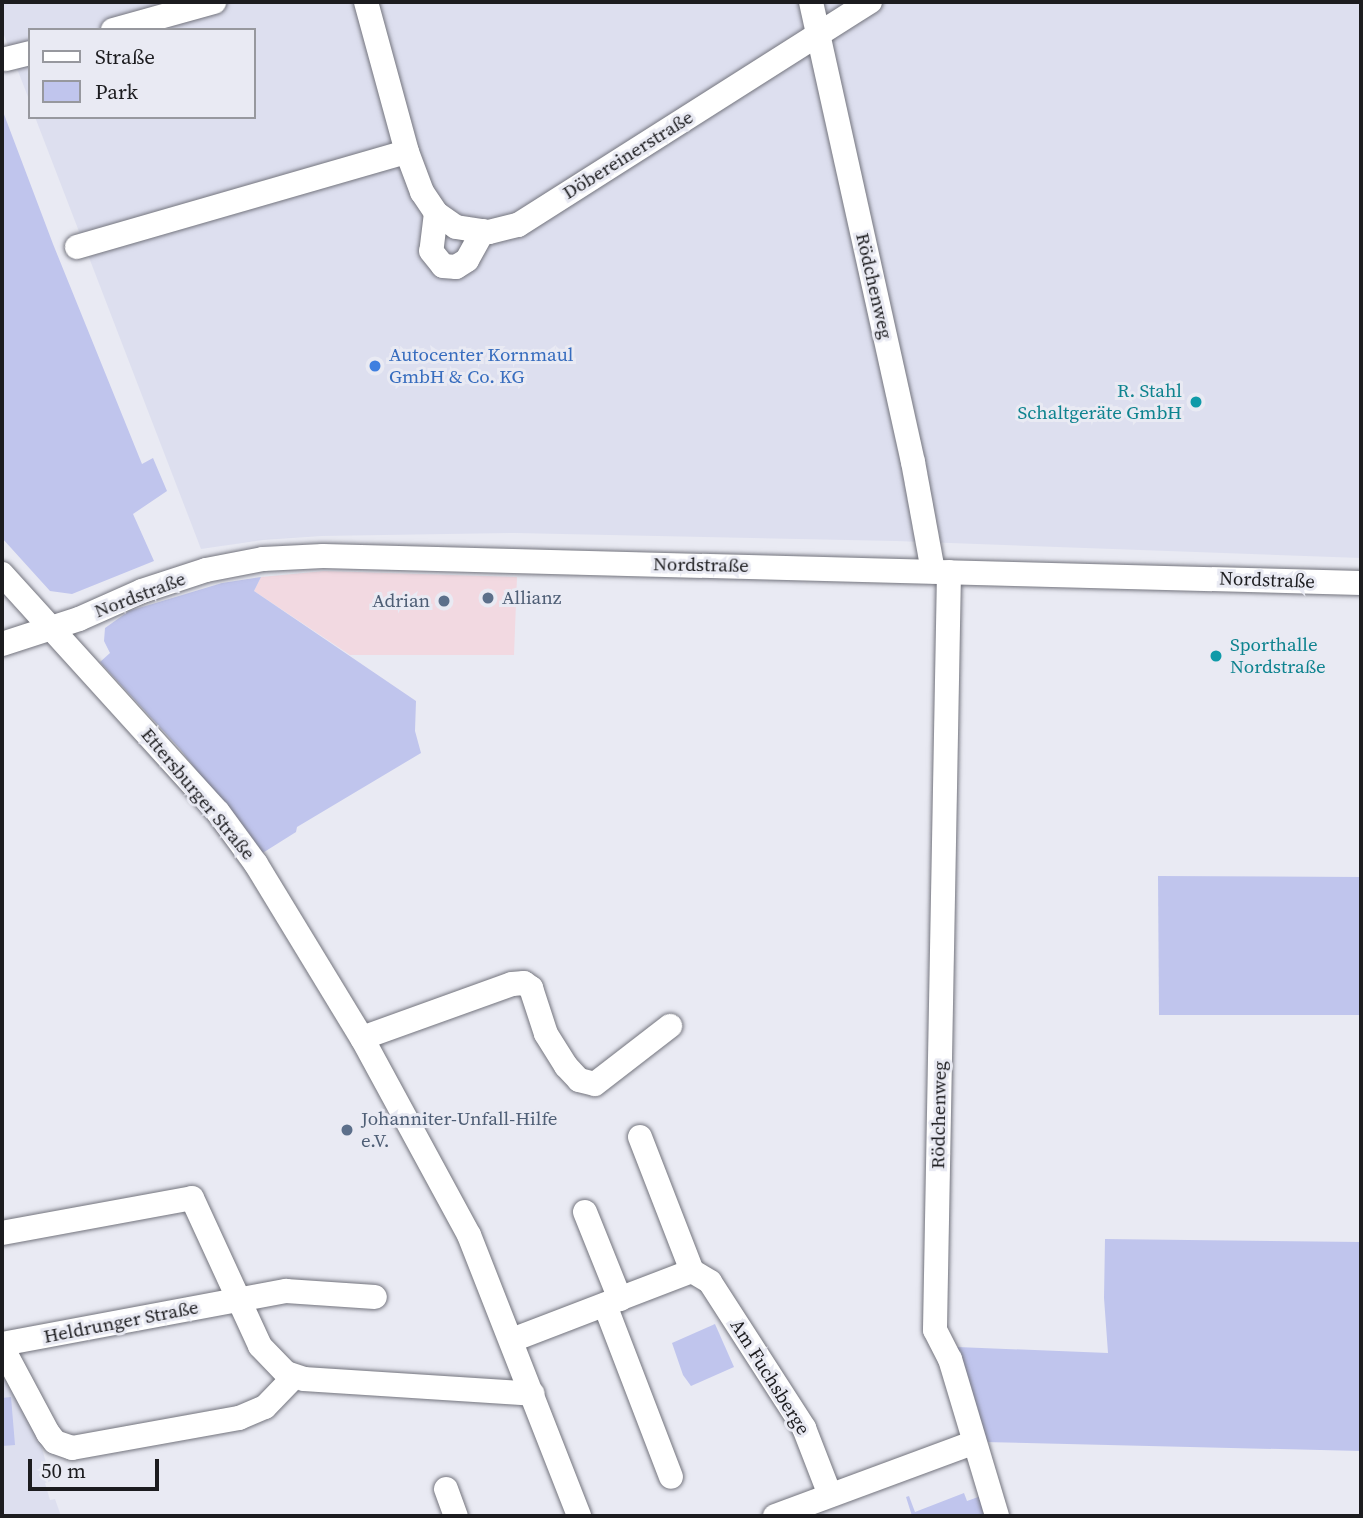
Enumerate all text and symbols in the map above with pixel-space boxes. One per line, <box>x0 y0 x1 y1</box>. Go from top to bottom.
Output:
legend <box>28 28 256 119</box>
text: Straße <box>95 42 155 71</box>
text: Park <box>95 77 138 106</box>
street label: Döbereinerstraße <box>559 106 697 204</box>
street label: Rödchenweg <box>851 231 897 341</box>
place label: Autocenter Kornmaul GmbH & Co. KG <box>389 344 573 388</box>
marker: Autocenter Kornmaul GmbH & Co. KG <box>367 358 383 374</box>
place label: R. Stahl Schaltgeräte GmbH <box>1018 380 1182 424</box>
marker: R. Stahl Schaltgeräte GmbH <box>1188 394 1204 410</box>
street label: Nordstraße <box>653 553 749 577</box>
street label: Nordstraße <box>91 567 189 623</box>
street label: Nordstraße <box>1219 567 1315 593</box>
place label: Allianz <box>502 587 561 609</box>
place label: Adrian <box>372 590 430 612</box>
marker: Allianz <box>480 590 496 606</box>
marker: Adrian <box>436 593 452 609</box>
place label: Sporthalle Nordstraße <box>1230 634 1326 678</box>
marker: Sporthalle Nordstraße <box>1208 648 1224 664</box>
street label: Ettersburger Straße <box>136 723 260 865</box>
street label: Rödchenweg <box>927 1061 951 1169</box>
place label: Johanniter-Unfall-Hilfe e.V. <box>361 1108 558 1152</box>
marker: Johanniter-Unfall-Hilfe e.V. <box>339 1122 355 1138</box>
street label: Heldrunger Straße <box>42 1296 200 1348</box>
street label: Am Fuchsberge <box>725 1315 815 1439</box>
scale bar <box>32 1444 163 1488</box>
text: 50 m <box>41 1456 86 1485</box>

